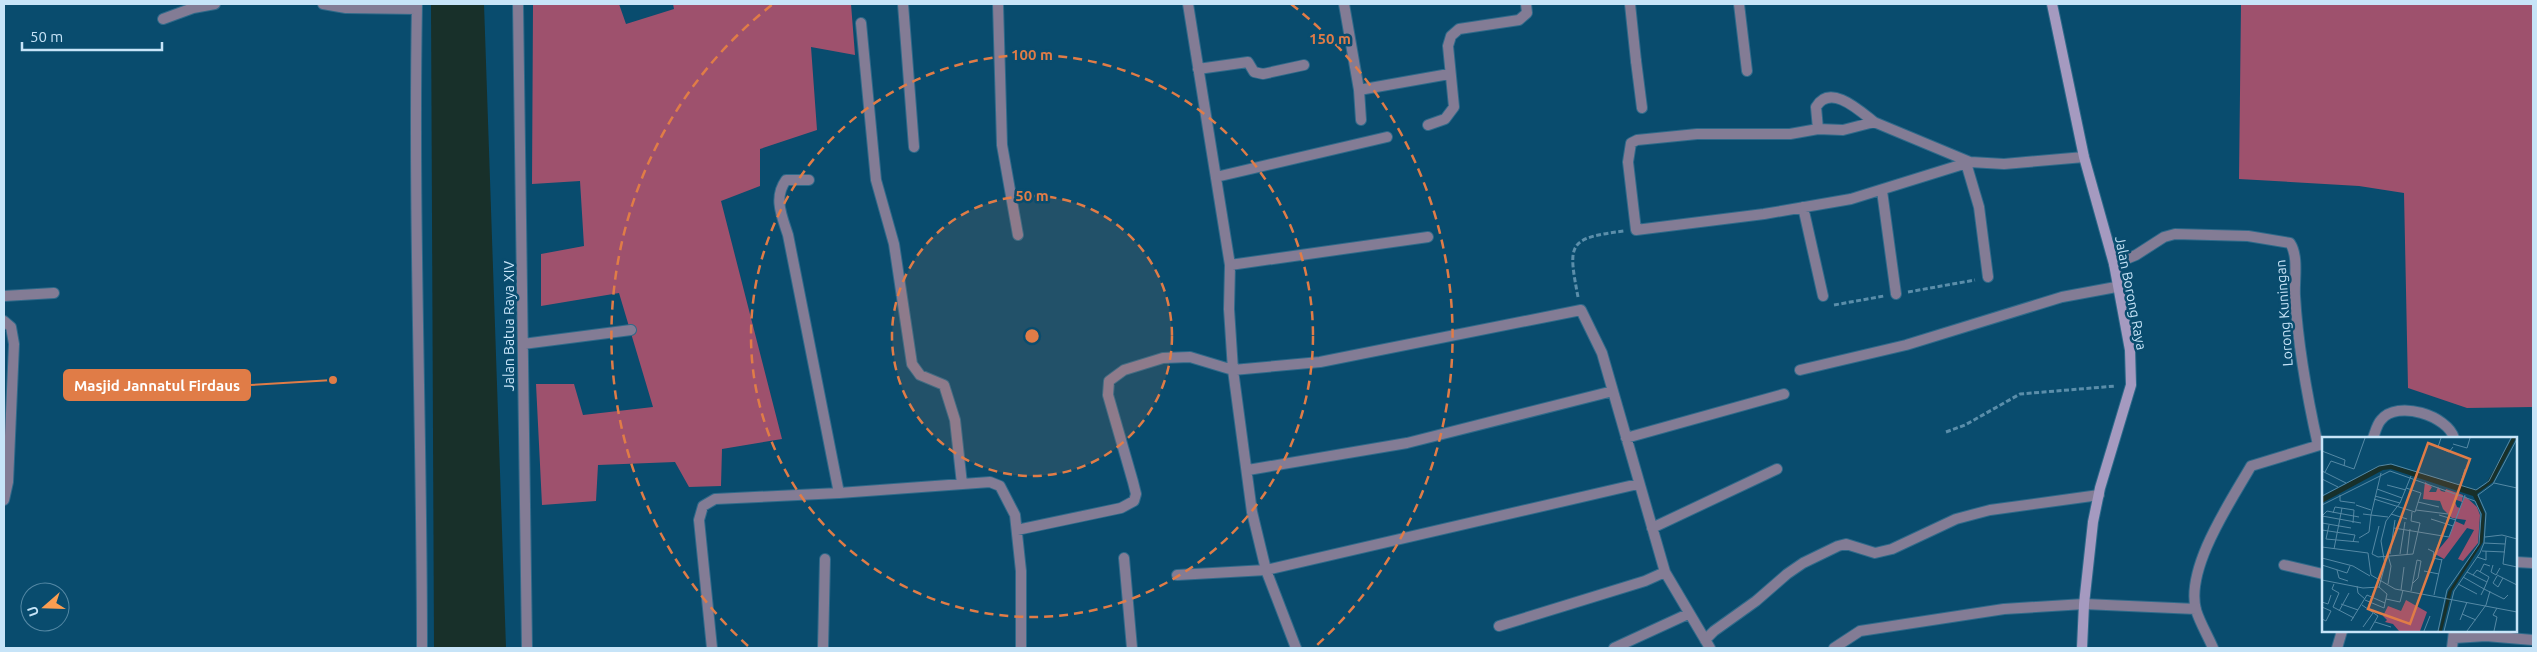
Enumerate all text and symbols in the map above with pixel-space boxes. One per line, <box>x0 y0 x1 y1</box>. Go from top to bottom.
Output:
scale bar <box>22 20 162 52</box>
text: 50 m <box>30 28 63 45</box>
text: 150 m <box>1309 30 1351 47</box>
text: 100 m <box>1011 46 1053 63</box>
text: 50 m <box>1015 187 1049 204</box>
street label: Jalan Borong Raya <box>2112 235 2150 351</box>
street label: Lorong Kuningan <box>2272 259 2296 367</box>
street label: Jalan Batua Raya XIV <box>501 261 517 391</box>
centre of rings <box>1023 327 1041 345</box>
callout: Masjid Jannatul Firdaus <box>64 370 250 400</box>
text: Masjid Jannatul Firdaus <box>74 377 240 394</box>
inset map <box>2322 437 2517 632</box>
north arrow <box>20 582 70 632</box>
text: U <box>24 604 42 619</box>

